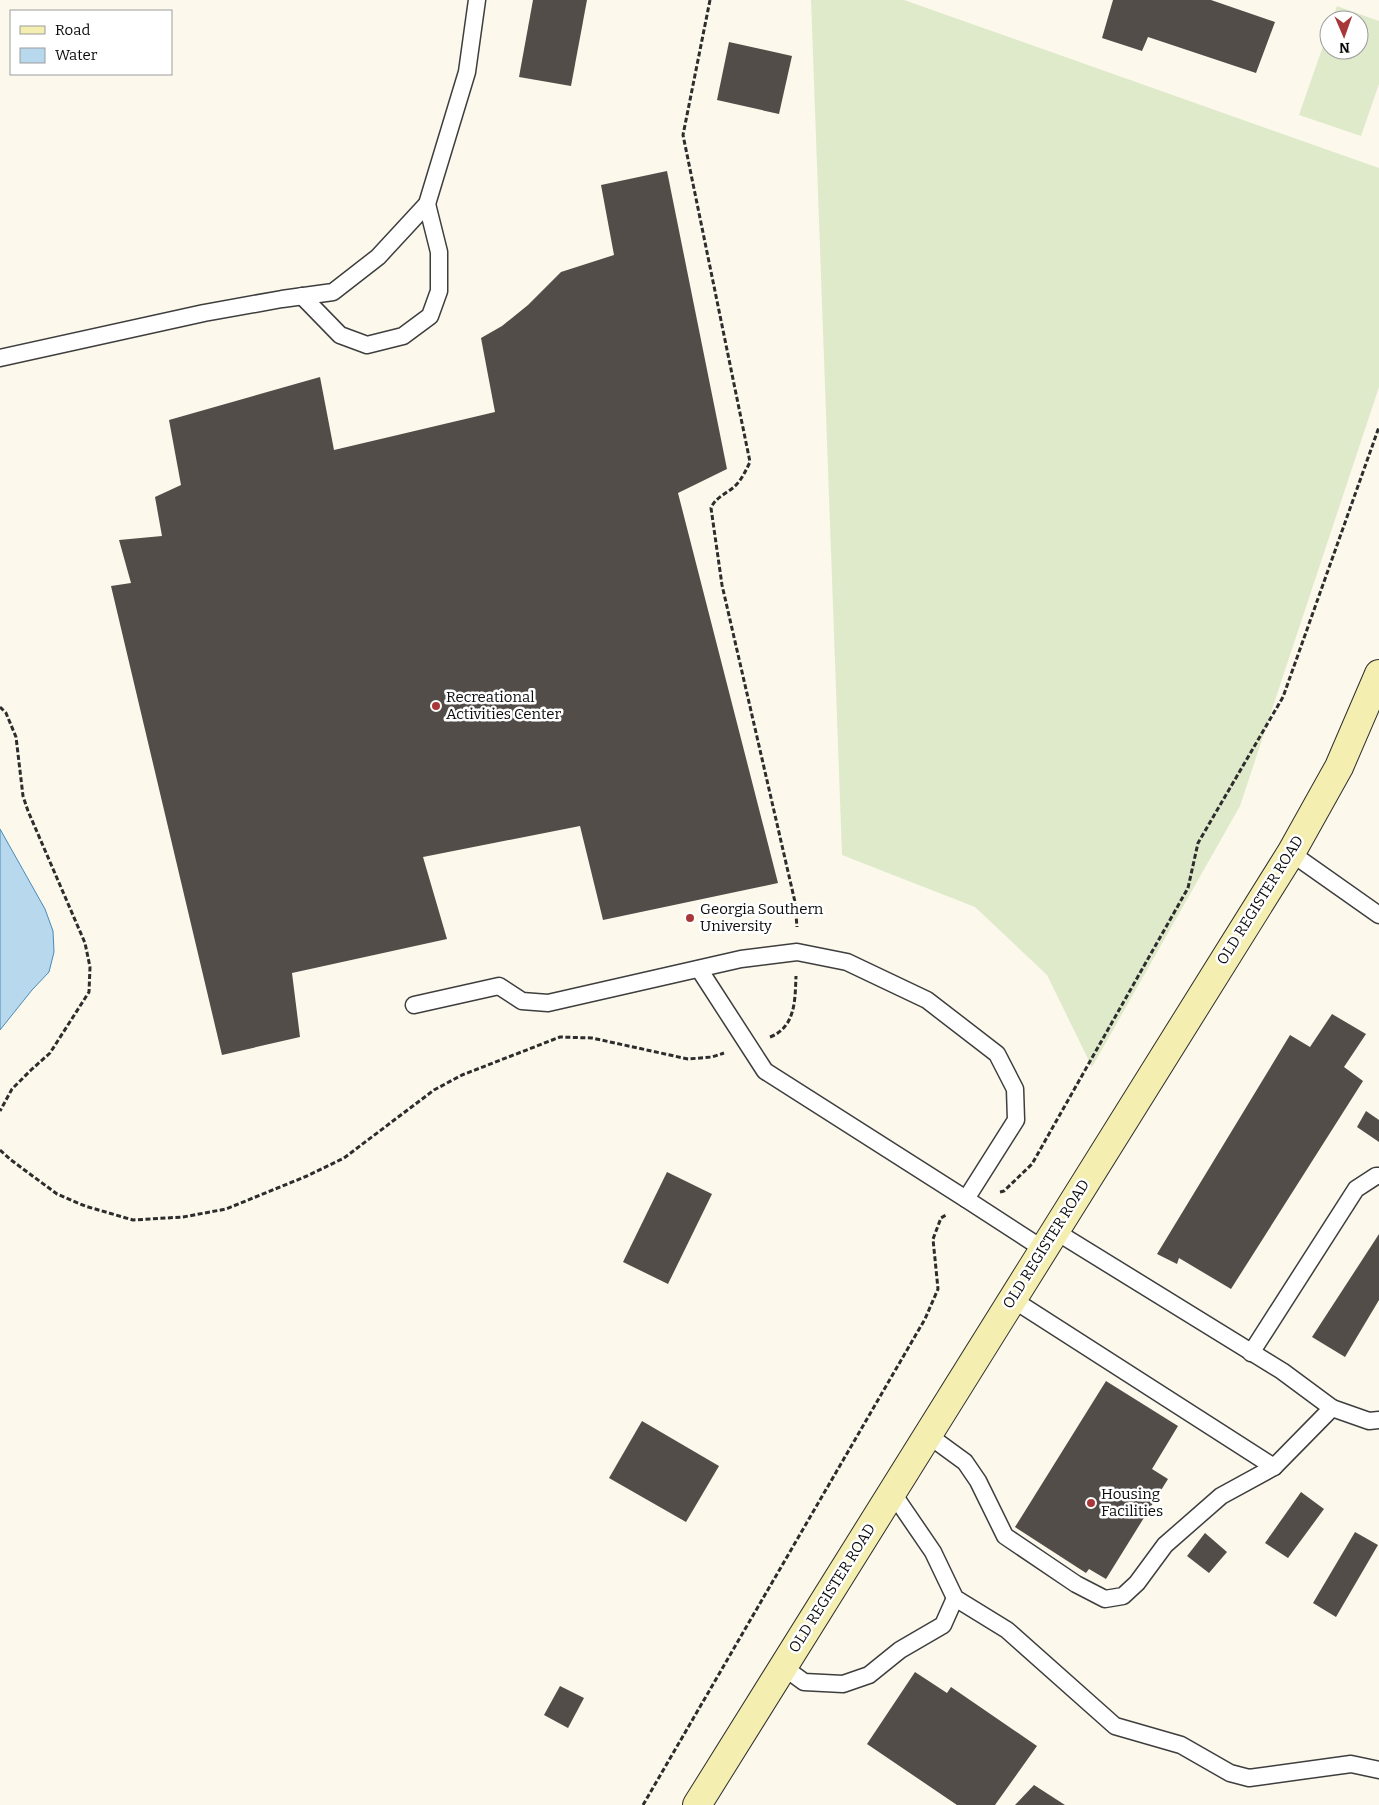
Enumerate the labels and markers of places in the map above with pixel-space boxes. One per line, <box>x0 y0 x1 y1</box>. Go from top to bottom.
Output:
place label: Recreational Activities Center <box>446 688 561 723</box>
marker: Recreational Activities Center <box>430 700 442 712</box>
place label: Georgia Southern University <box>700 900 824 935</box>
marker: Georgia Southern University <box>684 912 696 924</box>
place label: Housing Facilities <box>1101 1485 1163 1520</box>
marker: Housing Facilities <box>1085 1497 1097 1509</box>

